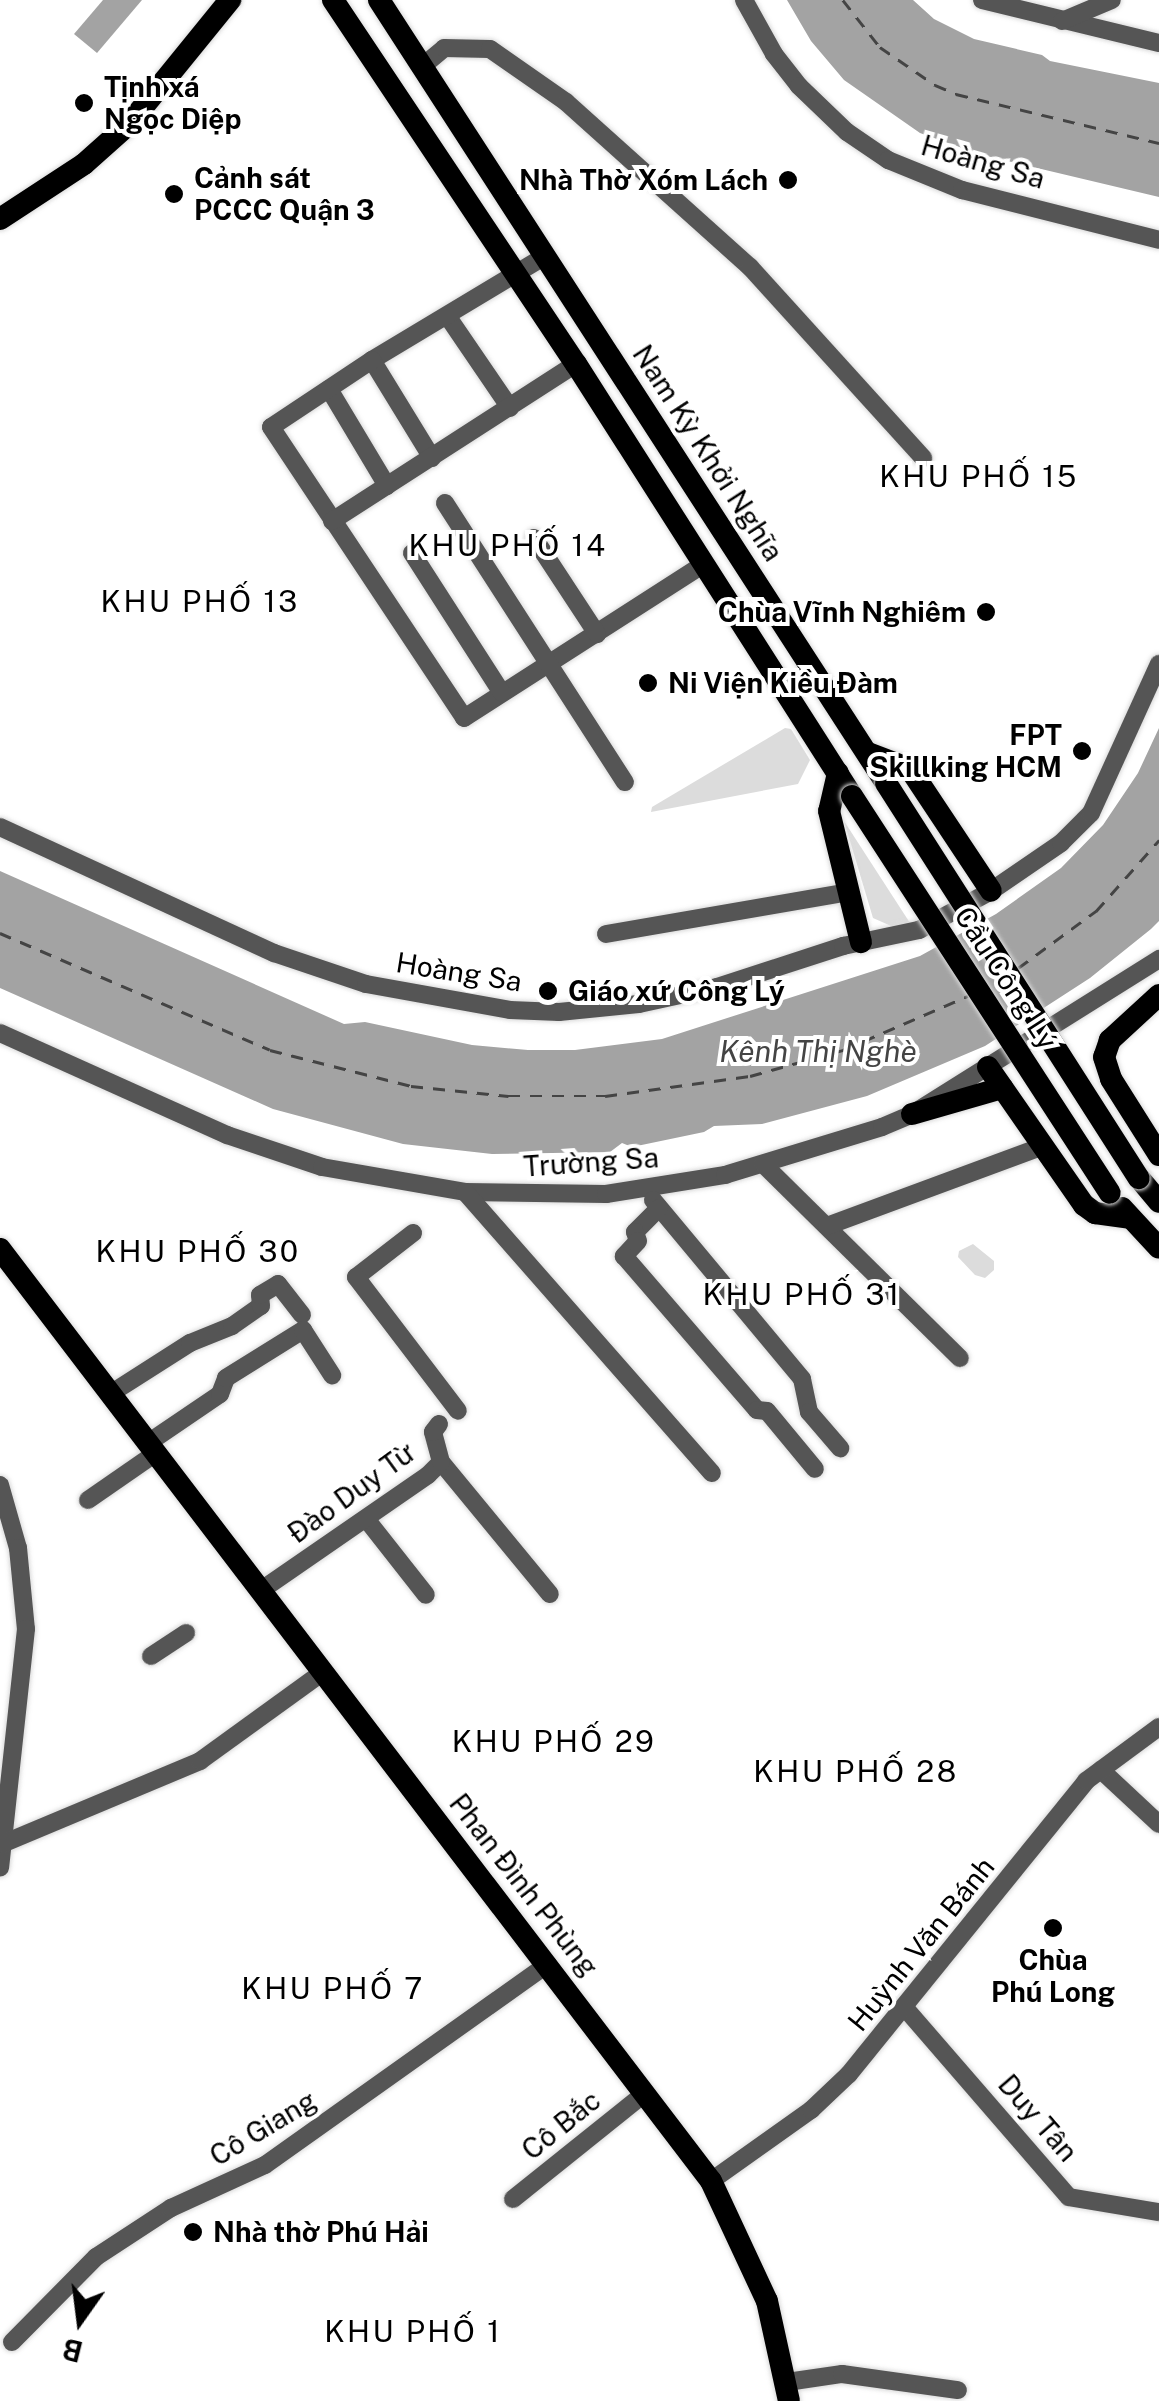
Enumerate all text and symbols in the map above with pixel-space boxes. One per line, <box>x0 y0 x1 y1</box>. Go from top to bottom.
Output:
place label: Tịnh xá Ngọc Diệp <box>104 70 242 136</box>
marker: Tịnh xá Ngọc Diệp <box>73 92 95 114</box>
street label: Hoàng Sa <box>917 128 1049 196</box>
place label: Cảnh sát PCCC Quận 3 <box>194 161 375 227</box>
place label: Nhà Thờ Xóm Lách <box>519 163 768 197</box>
marker: Nhà Thờ Xóm Lách <box>777 169 799 191</box>
marker: Cảnh sát PCCC Quận 3 <box>163 183 185 205</box>
street label: Nam Kỳ Khởi Nghĩa <box>626 339 790 567</box>
district label: KHU PHỐ 15 <box>879 458 1079 494</box>
district label: KHU PHỐ 14 <box>408 527 608 563</box>
district label: KHU PHỐ 13 <box>100 583 300 619</box>
place label: Chùa Vĩnh Nghiêm <box>717 595 966 629</box>
marker: Chùa Vĩnh Nghiêm <box>975 601 997 623</box>
place label: Ni Viện Kiều Đàm <box>668 666 898 700</box>
marker: Ni Viện Kiều Đàm <box>637 672 659 694</box>
place label: FPT Skillking HCM <box>869 718 1062 784</box>
marker: FPT Skillking HCM <box>1071 740 1093 762</box>
street label: Cầu Công Lý <box>947 900 1065 1056</box>
street label: Hoàng Sa <box>394 945 524 999</box>
place label: Giáo xứ Công Lý <box>568 974 785 1008</box>
marker: Giáo xứ Công Lý <box>537 980 559 1002</box>
water label: Kênh Thị Nghè <box>719 1033 917 1069</box>
street label: Trường Sa <box>522 1141 660 1183</box>
district label: KHU PHỐ 30 <box>95 1233 301 1269</box>
district label: KHU PHỐ 31 <box>702 1276 902 1312</box>
street label: Đào Duy Từ <box>281 1436 421 1550</box>
district label: KHU PHỐ 29 <box>452 1723 656 1759</box>
district label: KHU PHỐ 28 <box>753 1753 959 1789</box>
street label: Phan Đình Phùng <box>442 1787 606 1983</box>
street label: Huỳnh Văn Bánh <box>840 1850 1002 2038</box>
marker: Chùa Phú Long <box>1042 1917 1064 1939</box>
place label: Chùa Phú Long <box>991 1943 1115 2009</box>
district label: KHU PHỐ 7 <box>241 1970 425 2006</box>
street label: Duy Tân <box>991 2068 1085 2168</box>
street label: Cô Giang <box>204 2083 322 2173</box>
street label: Cô Bắc <box>515 2083 607 2167</box>
place label: Nhà thờ Phú Hải <box>213 2215 429 2249</box>
marker: Nhà thờ Phú Hải <box>182 2221 204 2243</box>
north arrow <box>30 2271 130 2371</box>
district label: KHU PHỐ 1 <box>324 2313 502 2349</box>
text: B <box>59 2332 86 2369</box>

